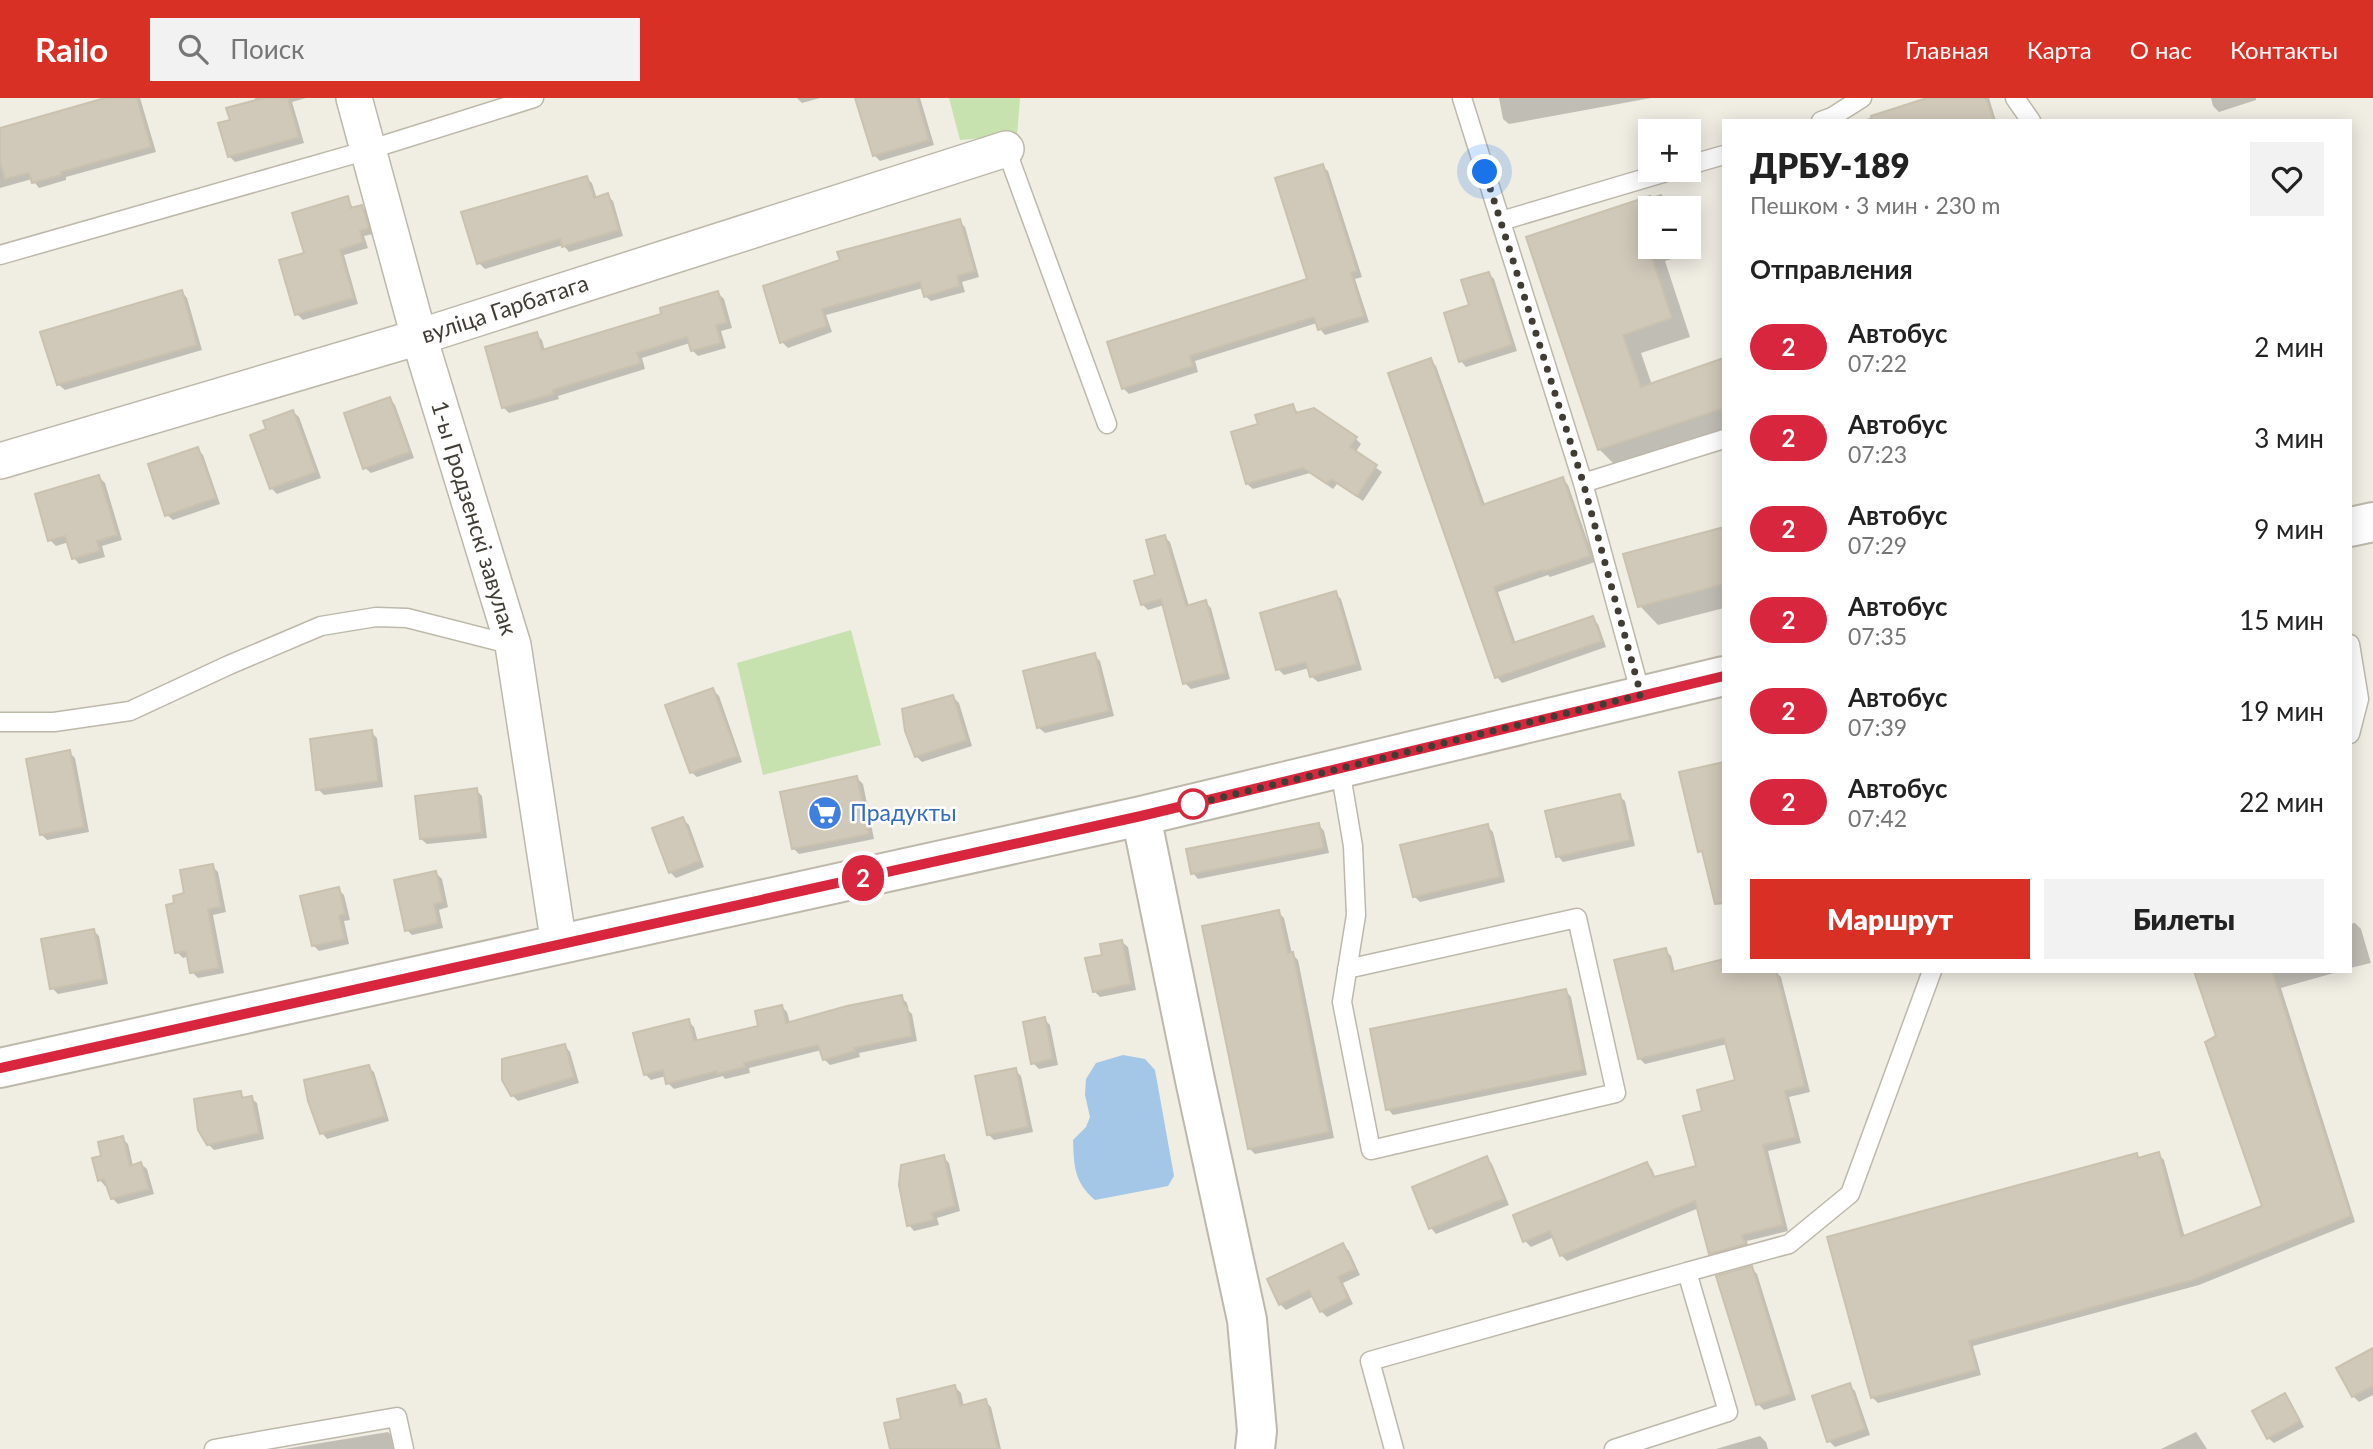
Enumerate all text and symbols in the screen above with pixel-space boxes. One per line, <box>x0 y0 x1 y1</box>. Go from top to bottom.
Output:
search box <box>150 18 640 81</box>
text: Railo <box>35 29 108 69</box>
icon: search <box>174 30 212 68</box>
text: Поиск <box>230 33 305 65</box>
text: Главная <box>1905 35 1989 64</box>
text: Карта <box>2027 35 2092 64</box>
text: О нас <box>2130 35 2192 64</box>
text: Контакты <box>2230 35 2338 64</box>
map controls <box>1638 119 1701 259</box>
button: + <box>1638 119 1701 182</box>
button: heart <box>2250 142 2324 216</box>
text: ДРБУ-189 <box>1750 145 1910 185</box>
your location <box>1467 154 1502 189</box>
text: Пешком · 3 мин · 230 m <box>1750 191 2000 219</box>
button: − <box>1638 196 1701 259</box>
text: Отправления <box>1750 253 1913 285</box>
street label: вуліца Гарбатага <box>418 268 592 348</box>
text: Автобус <box>1848 317 1947 349</box>
text: 2 мин <box>2254 331 2324 363</box>
text: 2 <box>1782 332 1795 361</box>
text: 07:22 <box>1848 349 1907 377</box>
street label: 1-ы Гродзенскі завулак <box>426 397 524 639</box>
text: Автобус <box>1848 408 1947 440</box>
text: 3 мин <box>2254 422 2324 454</box>
text: 2 <box>1782 423 1795 452</box>
text: 07:23 <box>1848 440 1907 468</box>
text: Автобус <box>1848 499 1947 531</box>
text: 9 мин <box>2254 513 2324 545</box>
text: 2 <box>1782 514 1795 543</box>
text: 07:29 <box>1848 531 1907 559</box>
text: Автобус <box>1848 590 1947 622</box>
text: 15 мин <box>2239 604 2324 636</box>
text: 2 <box>1782 605 1795 634</box>
text: 07:35 <box>1848 622 1907 650</box>
text: Автобус <box>1848 681 1947 713</box>
text: 19 мин <box>2239 695 2324 727</box>
text: 2 <box>1782 696 1795 725</box>
text: 07:39 <box>1848 713 1907 741</box>
text: Автобус <box>1848 772 1947 804</box>
text: 22 мин <box>2239 786 2324 818</box>
text: 2 <box>1782 787 1795 816</box>
unlabelled marker <box>1178 789 1208 819</box>
supermarket icon: Прадукты <box>806 794 844 832</box>
place label: Прадукты <box>850 798 957 826</box>
text: 07:42 <box>1848 804 1907 832</box>
line badge: 2 <box>840 855 886 901</box>
text: 2 <box>856 863 870 892</box>
button: Маршрут <box>1750 879 2030 959</box>
button: Билеты <box>2044 879 2324 959</box>

